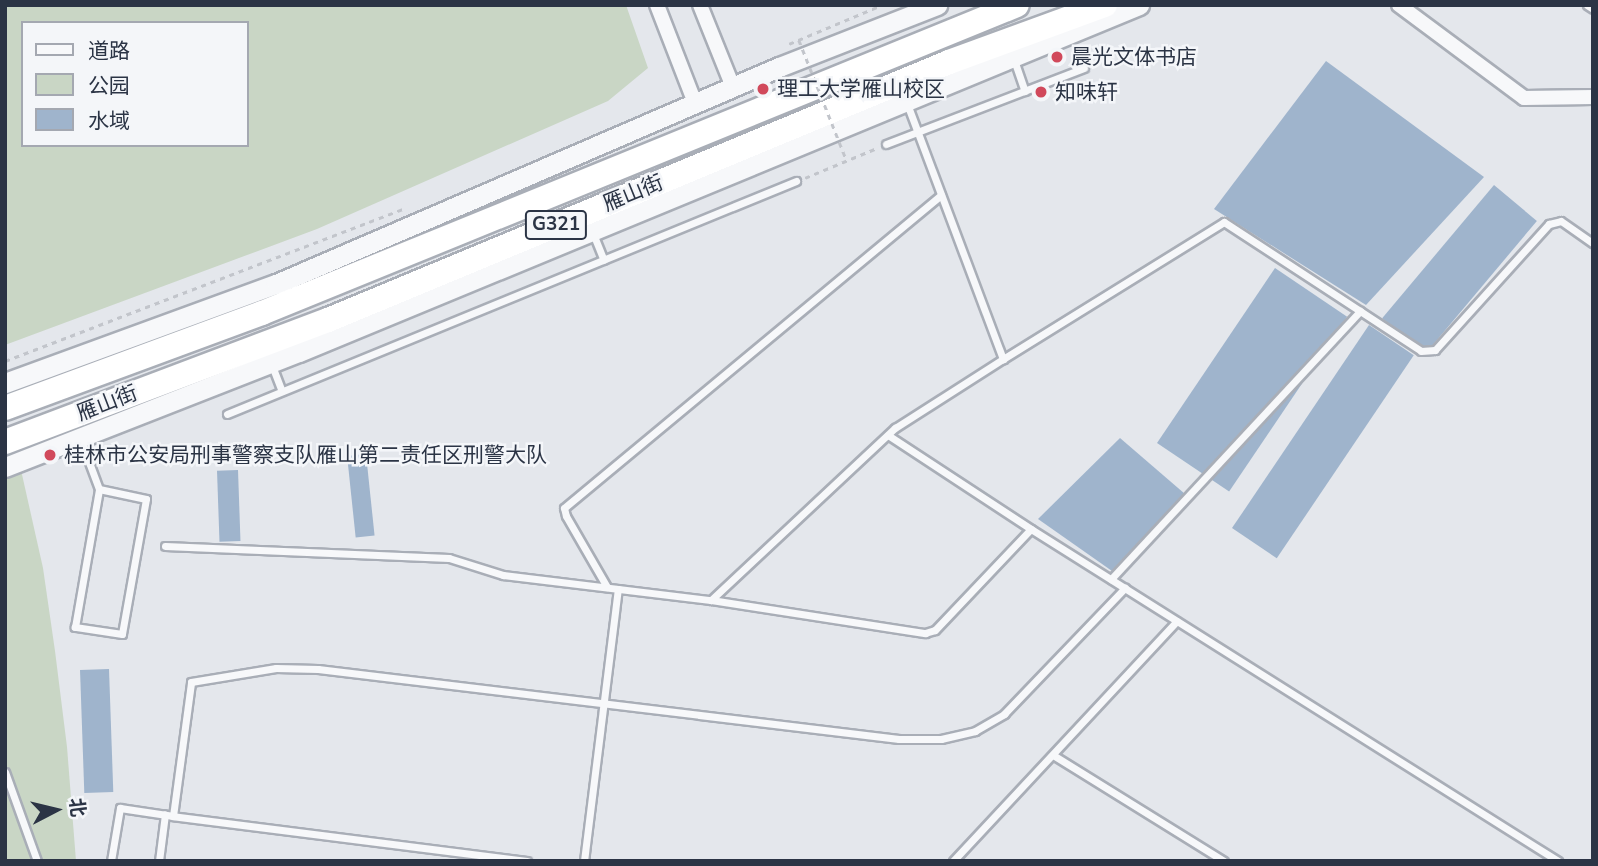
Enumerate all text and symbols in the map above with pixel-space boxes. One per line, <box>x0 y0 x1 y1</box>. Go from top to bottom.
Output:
legend <box>21 21 248 147</box>
text: 道路 <box>88 37 130 65</box>
place label: 晨光文体书店 <box>1071 44 1197 70</box>
marker: 晨光文体书店 <box>1049 49 1065 65</box>
text: 公园 <box>88 72 130 100</box>
place label: 理工大学雁山校区 <box>777 76 945 102</box>
place label: 知味轩 <box>1055 79 1118 105</box>
marker: 理工大学雁山校区 <box>755 81 771 97</box>
marker: 知味轩 <box>1033 84 1049 100</box>
text: 水域 <box>88 107 130 135</box>
street label: 雁山街 <box>599 170 667 216</box>
road number: G321 <box>524 210 588 241</box>
street label: 雁山街 <box>73 380 141 426</box>
place label: 桂林市公安局刑事警察支队雁山第二责任区刑警大队 <box>64 442 547 468</box>
marker: 桂林市公安局刑事警察支队雁山第二责任区刑警大队 <box>42 447 58 463</box>
north arrow <box>21 775 91 845</box>
text: 北 <box>63 796 91 818</box>

